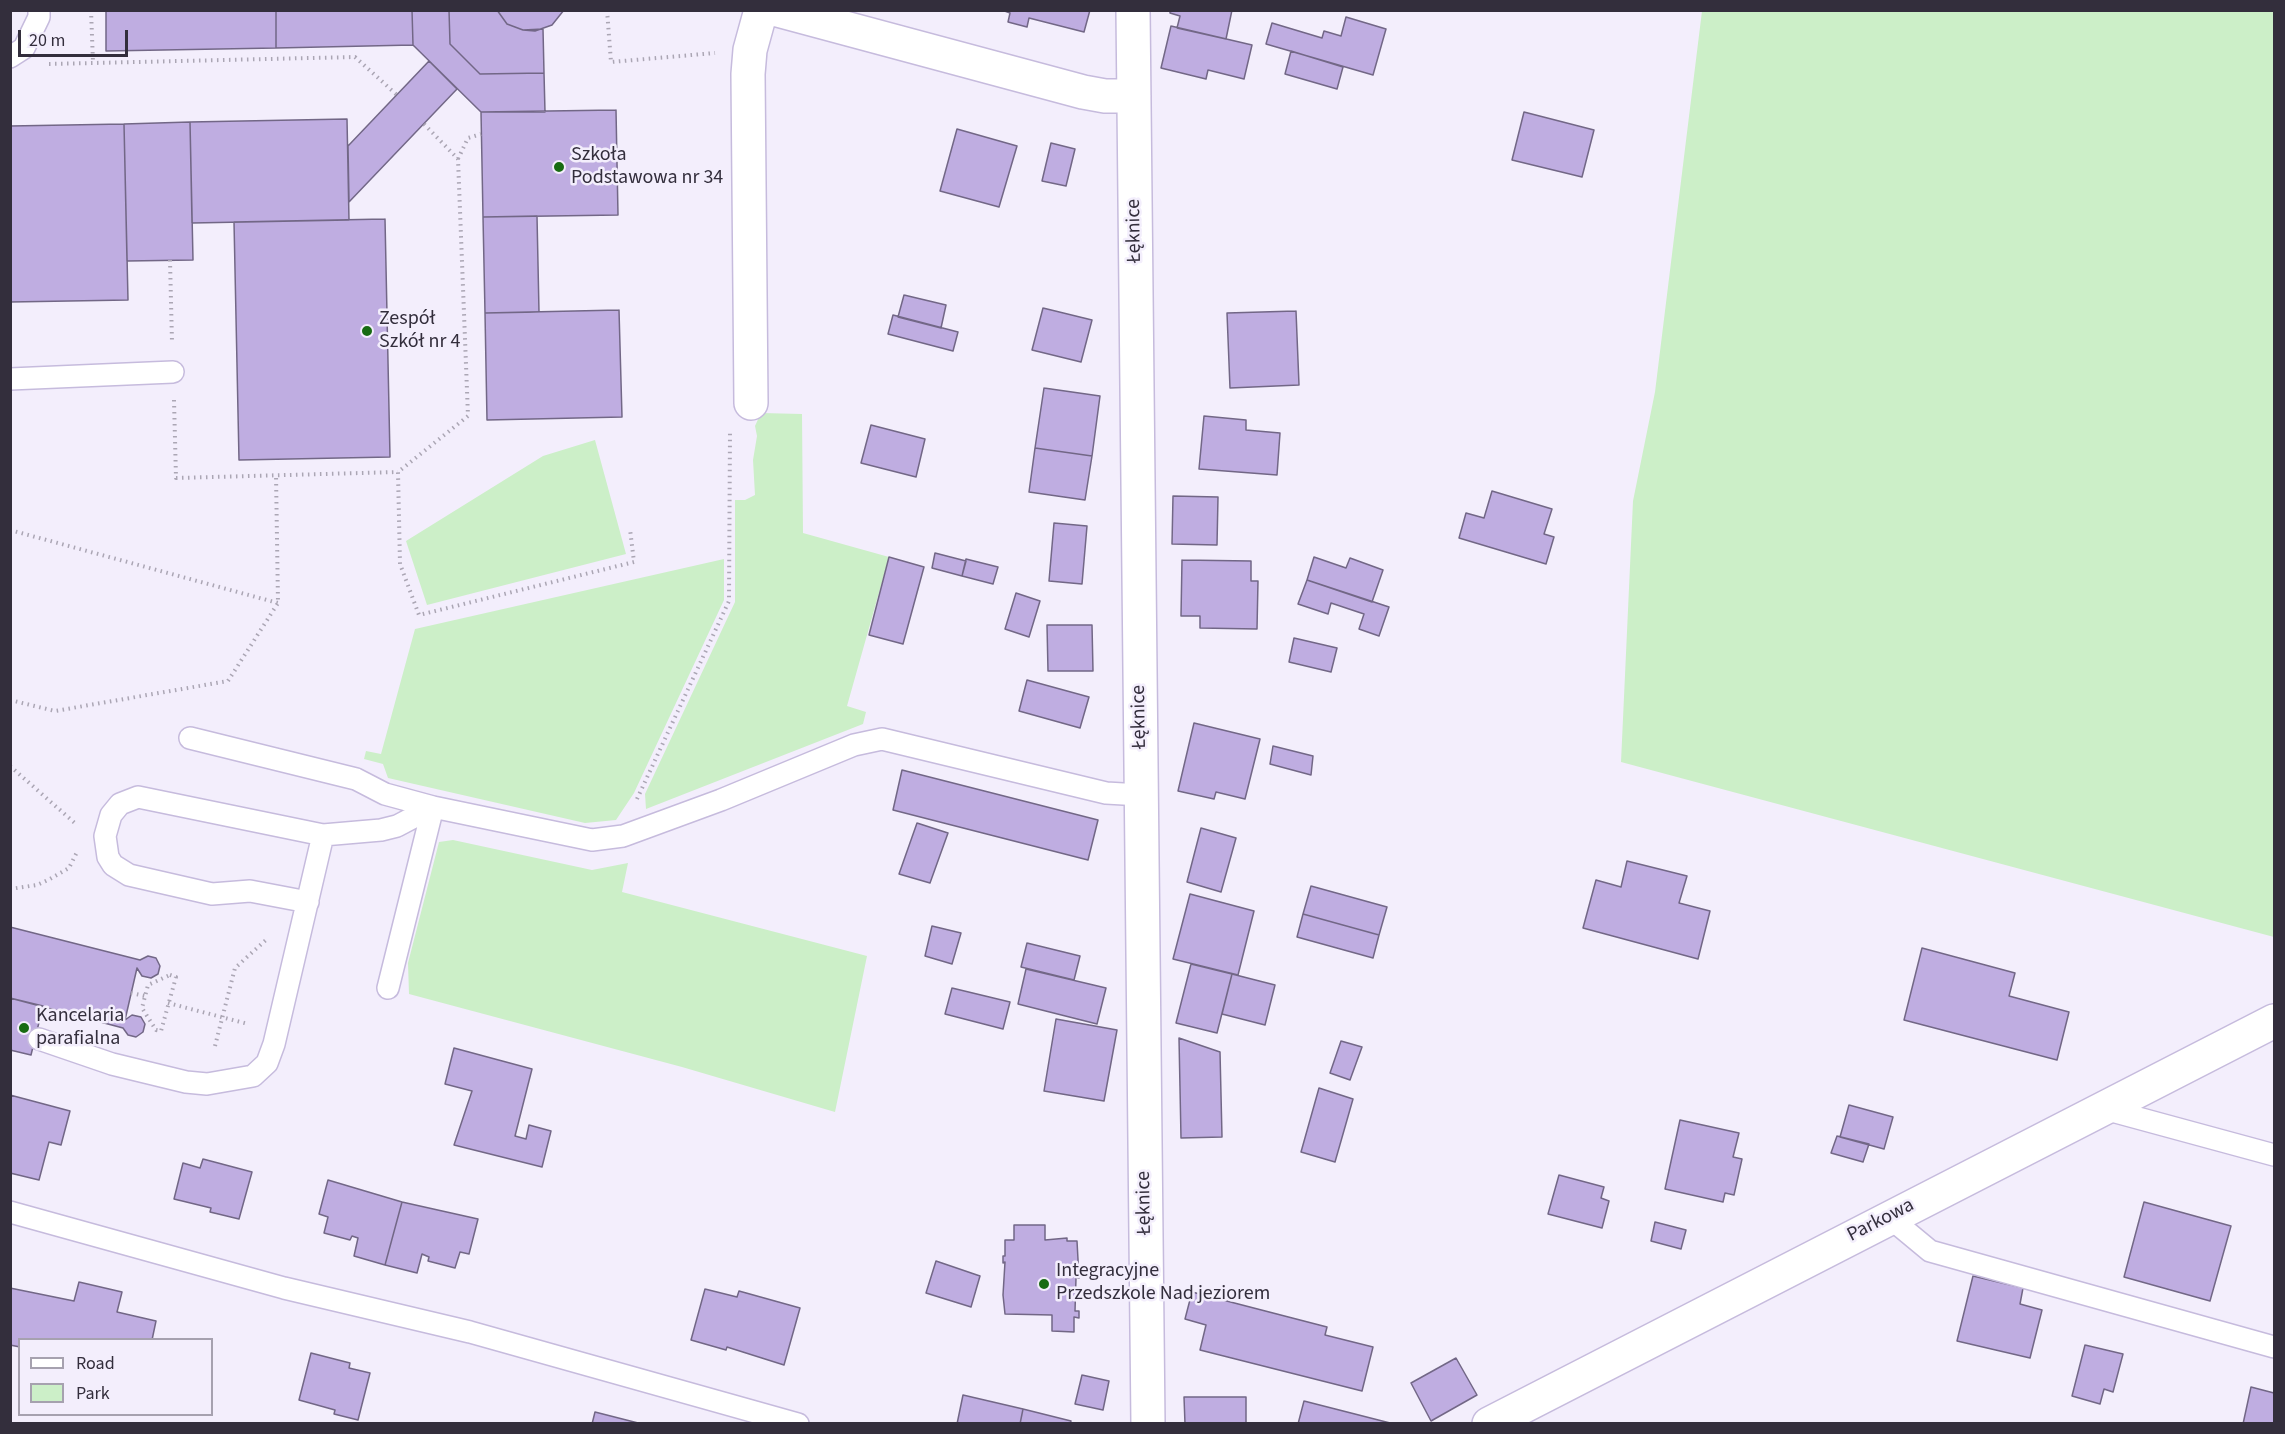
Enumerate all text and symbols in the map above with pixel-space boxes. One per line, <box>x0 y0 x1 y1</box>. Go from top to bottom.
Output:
scale bar <box>21 18 130 56</box>
text: 20 m <box>29 28 65 53</box>
place label: Szkoła Podstawowa nr 34 <box>571 144 723 191</box>
marker: Szkoła Podstawowa nr 34 <box>552 160 566 174</box>
street label: Łęknice <box>1122 199 1148 263</box>
place label: Zespół Szkół nr 4 <box>379 308 460 355</box>
marker: Zespół Szkół nr 4 <box>360 324 374 338</box>
street label: Łęknice <box>1127 685 1153 749</box>
place label: Kancelaria parafialna <box>36 1005 124 1052</box>
marker: Kancelaria parafialna <box>17 1021 31 1035</box>
street label: Łęknice <box>1132 1171 1158 1235</box>
street label: Parkowa <box>1843 1194 1919 1248</box>
place label: Integracyjne Przedszkole Nad jeziorem <box>1056 1260 1270 1307</box>
marker: Integracyjne Przedszkole Nad jeziorem <box>1037 1277 1051 1291</box>
legend <box>18 1338 213 1416</box>
text: Road <box>76 1351 115 1376</box>
text: Park <box>76 1381 110 1406</box>

